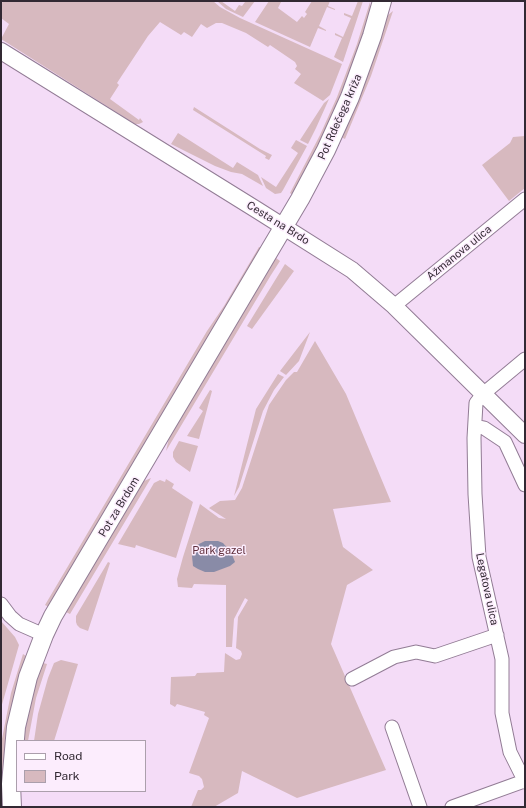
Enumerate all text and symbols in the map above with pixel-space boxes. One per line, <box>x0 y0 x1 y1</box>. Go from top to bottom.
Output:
street label: Pot Rdečega križa <box>315 72 365 162</box>
street label: Cesta na Brdo <box>244 198 312 248</box>
street label: Ažmanova ulica <box>424 223 494 283</box>
street label: Pot za Brdom <box>96 475 142 539</box>
park label: Park gazel <box>192 544 246 558</box>
street label: Legatova ulica <box>473 552 501 626</box>
legend <box>16 740 146 792</box>
text: Road <box>54 749 82 763</box>
text: Park <box>54 769 80 783</box>

